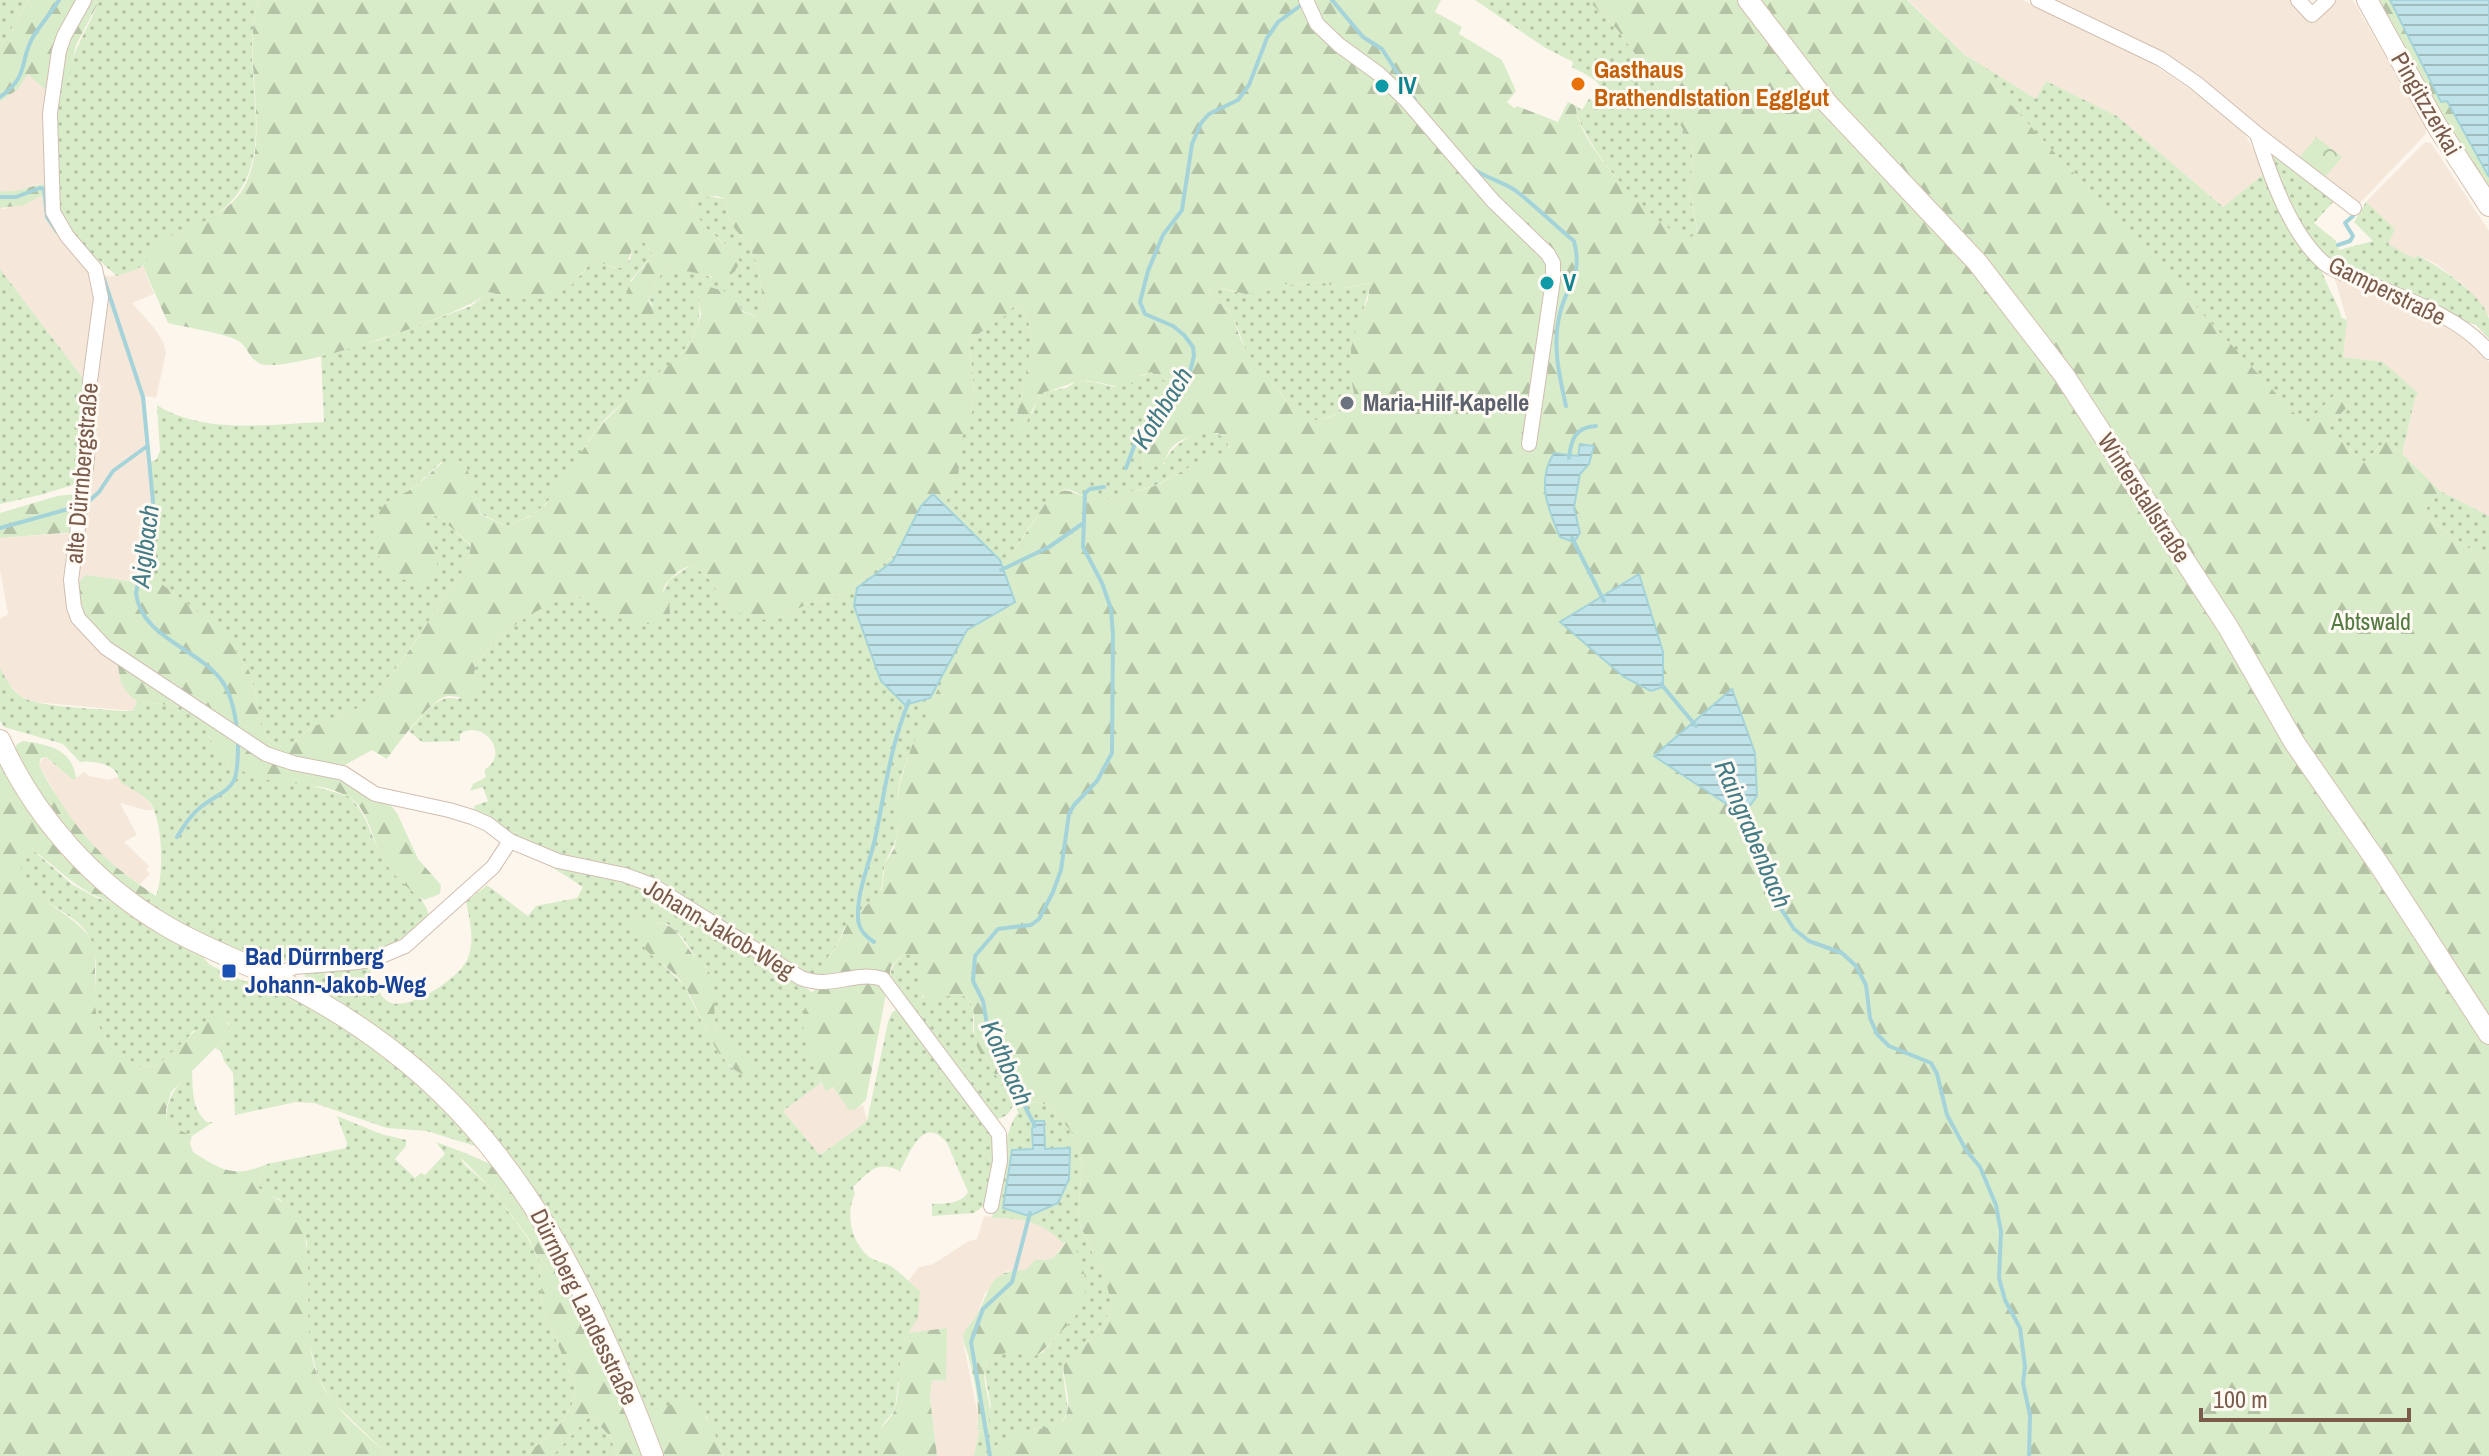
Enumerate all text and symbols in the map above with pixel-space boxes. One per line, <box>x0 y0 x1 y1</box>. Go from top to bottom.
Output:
street label: Pingitzzerkai <box>2384 46 2469 161</box>
place label: Gasthaus Brathendlstation Egglgut <box>1594 53 1830 113</box>
place label: IV <box>1398 69 1417 101</box>
marker: Gasthaus Brathendlstation Egglgut <box>1569 75 1587 93</box>
marker: IV <box>1373 77 1391 95</box>
street label: Gamperstraße <box>2323 248 2451 332</box>
place label: V <box>1563 266 1577 298</box>
marker: V <box>1538 274 1556 292</box>
water label: Kothbach <box>1123 360 1200 455</box>
street label: alte Dürrnbergstraße <box>57 381 105 565</box>
place label: Maria-Hilf-Kapelle <box>1363 386 1529 418</box>
marker: Maria-Hilf-Kapelle <box>1338 394 1356 412</box>
street label: Winterstallstraße <box>2091 426 2199 569</box>
water label: Aiglbach <box>122 503 167 590</box>
park label: Abtswald <box>2330 605 2411 637</box>
water label: Raingrabenbach <box>1707 754 1800 913</box>
street label: Johann-Jakob-Weg <box>638 871 801 986</box>
place label: Bad Dürrnberg Johann-Jakob-Weg <box>245 940 426 1000</box>
marker: Bad Dürrnberg Johann-Jakob-Weg <box>220 962 238 980</box>
water label: Kothbach <box>973 1015 1042 1111</box>
street label: Dürrnberg Landesstraße <box>524 1203 646 1410</box>
scale bar <box>2201 1372 2409 1422</box>
text: 100 m <box>2213 1383 2268 1415</box>

